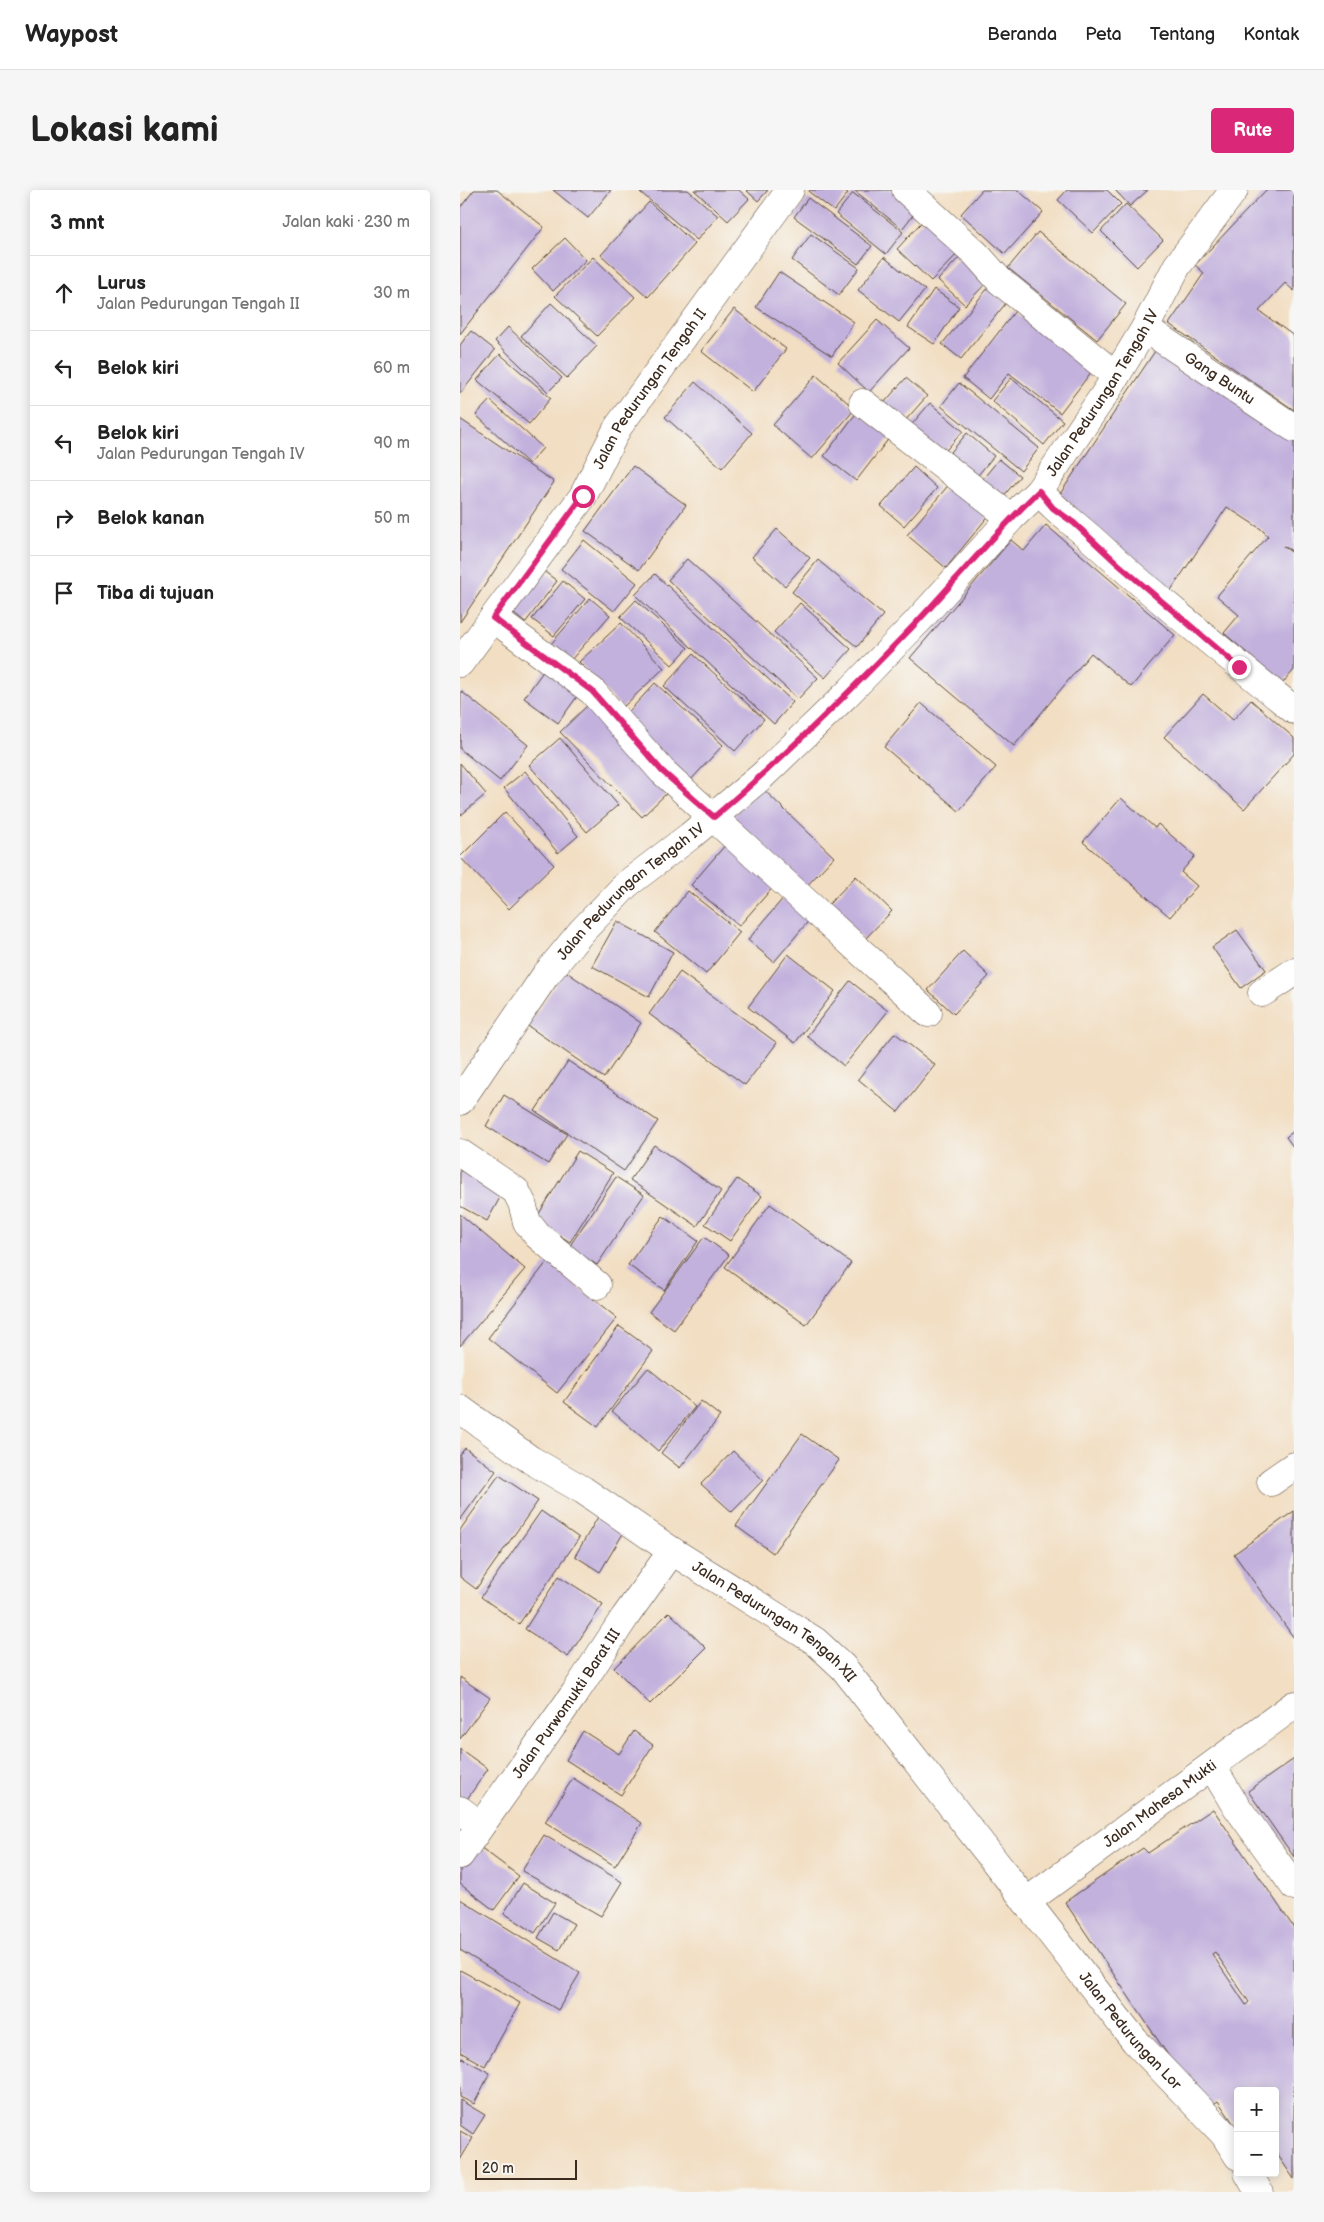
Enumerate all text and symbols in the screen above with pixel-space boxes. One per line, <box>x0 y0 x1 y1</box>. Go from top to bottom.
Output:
text: Waypost <box>25 20 118 49</box>
text: Beranda <box>987 24 1057 45</box>
text: Peta <box>1085 24 1122 45</box>
text: Tentang <box>1150 24 1215 45</box>
text: Kontak <box>1243 24 1299 45</box>
button: Rute <box>1211 108 1294 153</box>
text: Lokasi kami <box>30 109 219 152</box>
text: 3 mnt <box>50 210 105 235</box>
text: Jalan kaki · 230 m <box>282 213 410 232</box>
text: Lurus <box>97 272 146 295</box>
icon: ahead <box>50 279 78 307</box>
text: 30 m <box>373 284 410 303</box>
text: Jalan Pedurungan Tengah II <box>97 295 300 314</box>
street label: Jalan Pedurungan Tengah II <box>589 304 711 472</box>
street label: Jalan Pedurungan Tengah IV <box>1042 305 1163 480</box>
street label: Gang Buntu <box>1181 348 1259 409</box>
icon: left <box>50 354 78 382</box>
text: Belok kiri <box>97 357 179 380</box>
text: 60 m <box>373 359 410 378</box>
text: Belok kiri <box>97 422 179 445</box>
icon: left <box>50 429 78 457</box>
text: 90 m <box>374 434 410 453</box>
text: Jalan Pedurungan Tengah IV <box>97 445 305 464</box>
route start <box>572 485 595 508</box>
icon: right <box>50 504 78 532</box>
text: Belok kanan <box>97 507 205 530</box>
text: 50 m <box>374 509 410 528</box>
icon: arrive <box>50 579 78 607</box>
text: Tiba di tujuan <box>97 582 214 605</box>
route end <box>1228 656 1251 679</box>
street label: Jalan Pedurungan Tengah IV <box>553 818 709 964</box>
street label: Jalan Pedurungan Tengah XII <box>689 1557 861 1686</box>
street label: Jalan Purwomukti Barat III <box>508 1625 624 1782</box>
street label: Jalan Mahesa Mukti <box>1099 1756 1220 1852</box>
street label: Jalan Pedurungan Lor <box>1075 1968 1186 2094</box>
map controls <box>1234 2087 1279 2177</box>
button: + <box>1234 2087 1279 2132</box>
button: − <box>1234 2132 1279 2177</box>
scale bar <box>475 2157 578 2180</box>
text: 20 m <box>482 2160 514 2177</box>

